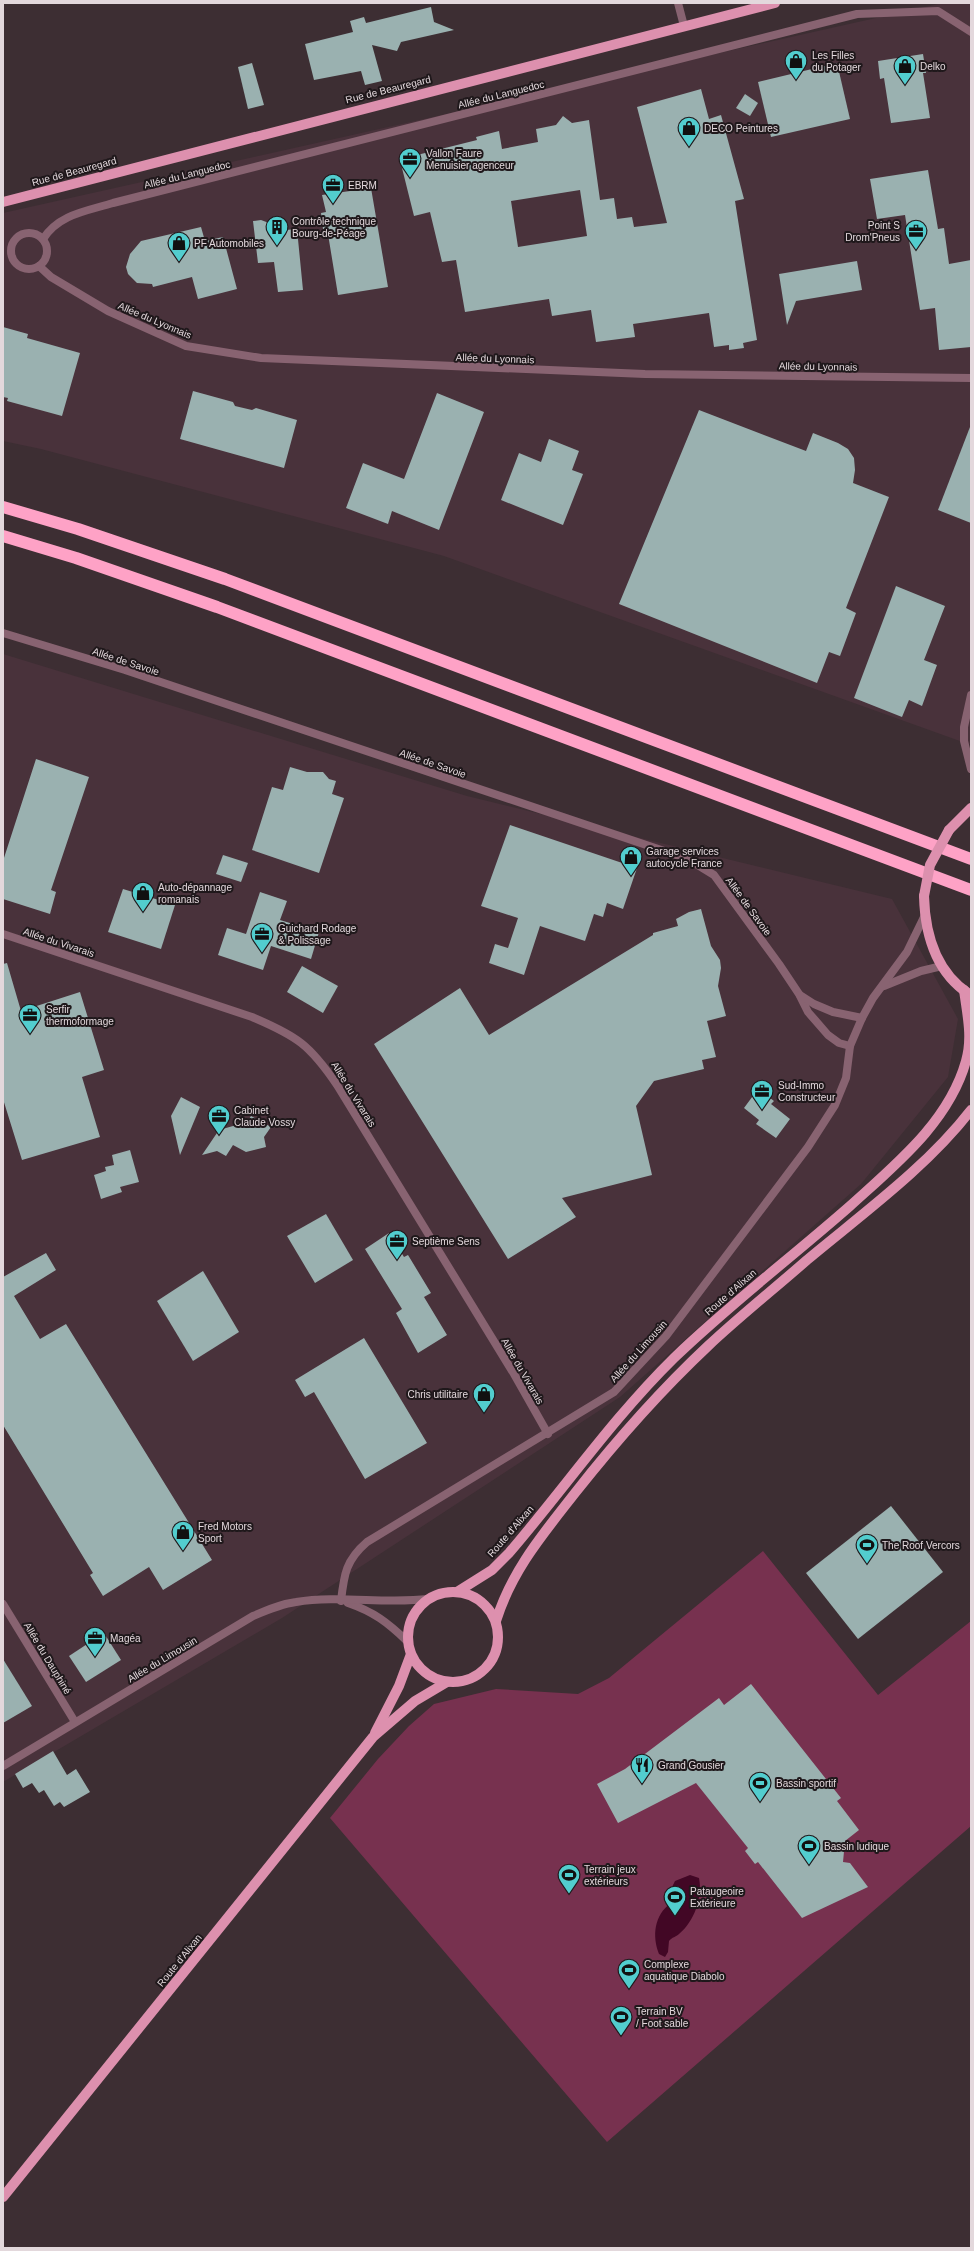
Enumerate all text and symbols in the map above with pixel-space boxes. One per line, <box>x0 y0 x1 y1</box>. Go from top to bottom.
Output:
shop icon: Les Filles du Potager <box>783 48 809 81</box>
place label: Les Filles du Potager <box>812 50 862 73</box>
shop icon: Delko <box>892 53 918 86</box>
place label: Delko <box>920 61 946 72</box>
street label: Rue de Beauregard <box>344 74 432 105</box>
street label: Allée du Languedoc <box>457 78 545 111</box>
shop icon: DECO Peintures <box>676 115 702 148</box>
place label: DECO Peintures <box>704 123 778 134</box>
office icon: Vallon Faure Menuisier agenceur <box>397 146 423 179</box>
place label: Vallon Faure Menuisier agenceur <box>426 148 514 171</box>
street label: Rue de Beauregard <box>31 155 118 188</box>
street label: Allée du Languedoc <box>143 158 231 191</box>
office icon: EBRM <box>320 172 346 205</box>
place label: EBRM <box>348 180 377 191</box>
building icon: Contrôle technique Bourg-de-Péage <box>264 214 290 247</box>
place label: Contrôle technique Bourg-de-Péage <box>292 216 376 239</box>
office icon: Point S Drom'Pneus <box>903 218 929 251</box>
place label: Point S Drom'Pneus <box>845 220 900 243</box>
shop icon: PF Automobiles <box>166 230 192 263</box>
place label: PF Automobiles <box>194 238 264 249</box>
street label: Allée du Lyonnais <box>116 300 193 341</box>
street label: Allée du Lyonnais <box>456 352 534 365</box>
street label: Allée du Lyonnais <box>779 360 857 373</box>
street label: Allée de Savoie <box>91 646 161 678</box>
street label: Allée de Savoie <box>398 747 468 780</box>
shop icon: Garage services autocycle France <box>618 844 644 877</box>
place label: Garage services autocycle France <box>646 846 723 869</box>
street label: Allée de Savoie <box>724 875 774 938</box>
shop icon: Auto-dépannage romanais <box>130 880 156 913</box>
place label: Auto-dépannage romanais <box>158 882 232 905</box>
office icon: Guichard Rodage & Polissage <box>249 921 275 954</box>
place label: Guichard Rodage & Polissage <box>278 923 357 946</box>
street label: Allée du Vivarais <box>22 926 96 959</box>
office icon: Serfir thermoformage <box>17 1002 43 1035</box>
place label: Serfir thermoformage <box>46 1004 114 1027</box>
street label: Allée du Vivarais <box>329 1060 378 1129</box>
office icon: Sud-Immo Constructeur <box>749 1078 775 1111</box>
place label: Sud-Immo Constructeur <box>778 1080 836 1103</box>
office icon: Cabinet Claude Vossy <box>206 1103 232 1136</box>
place label: Cabinet Claude Vossy <box>234 1105 295 1128</box>
office icon: Septième Sens <box>384 1228 410 1261</box>
place label: Septième Sens <box>412 1236 480 1247</box>
street label: Route d'Alixan <box>703 1267 758 1318</box>
street label: Allée du Limousin <box>608 1318 669 1384</box>
street label: Allée du Vivarais <box>499 1336 546 1406</box>
shop icon: Chris utilitaire <box>471 1381 497 1414</box>
place label: Chris utilitaire <box>407 1389 468 1400</box>
street label: Route d'Alixan <box>485 1504 536 1559</box>
shop icon: Fred Motors Sport <box>170 1519 196 1552</box>
place label: Fred Motors Sport <box>198 1521 252 1544</box>
sports icon: The Roof Vercors <box>854 1532 880 1565</box>
place label: The Roof Vercors <box>882 1540 960 1551</box>
street label: Allée du Dauphiné <box>22 1620 74 1696</box>
office icon: Magéa <box>82 1625 108 1658</box>
place label: Magéa <box>110 1633 141 1644</box>
street label: Allée du Limousin <box>126 1634 199 1684</box>
restaurant icon: Grand Gousier <box>629 1752 655 1785</box>
place label: Grand Gousier <box>658 1760 724 1771</box>
sports icon: Bassin sportif <box>747 1770 773 1803</box>
place label: Bassin sportif <box>776 1778 836 1789</box>
sports icon: Bassin ludique <box>796 1833 822 1866</box>
place label: Bassin ludique <box>824 1841 889 1852</box>
sports icon: Terrain jeux extérieurs <box>556 1862 582 1895</box>
place label: Terrain jeux extérieurs <box>584 1864 636 1887</box>
sports icon: Pataugeoire Extérieure <box>662 1884 688 1917</box>
place label: Pataugeoire Extérieure <box>690 1886 744 1909</box>
street label: Route d'Alixan <box>155 1932 204 1989</box>
sports icon: Complexe aquatique Diabolo <box>616 1957 642 1990</box>
place label: Complexe aquatique Diabolo <box>644 1959 725 1982</box>
sports icon: Terrain BV / Foot sable <box>608 2004 634 2037</box>
place label: Terrain BV / Foot sable <box>636 2006 689 2029</box>

